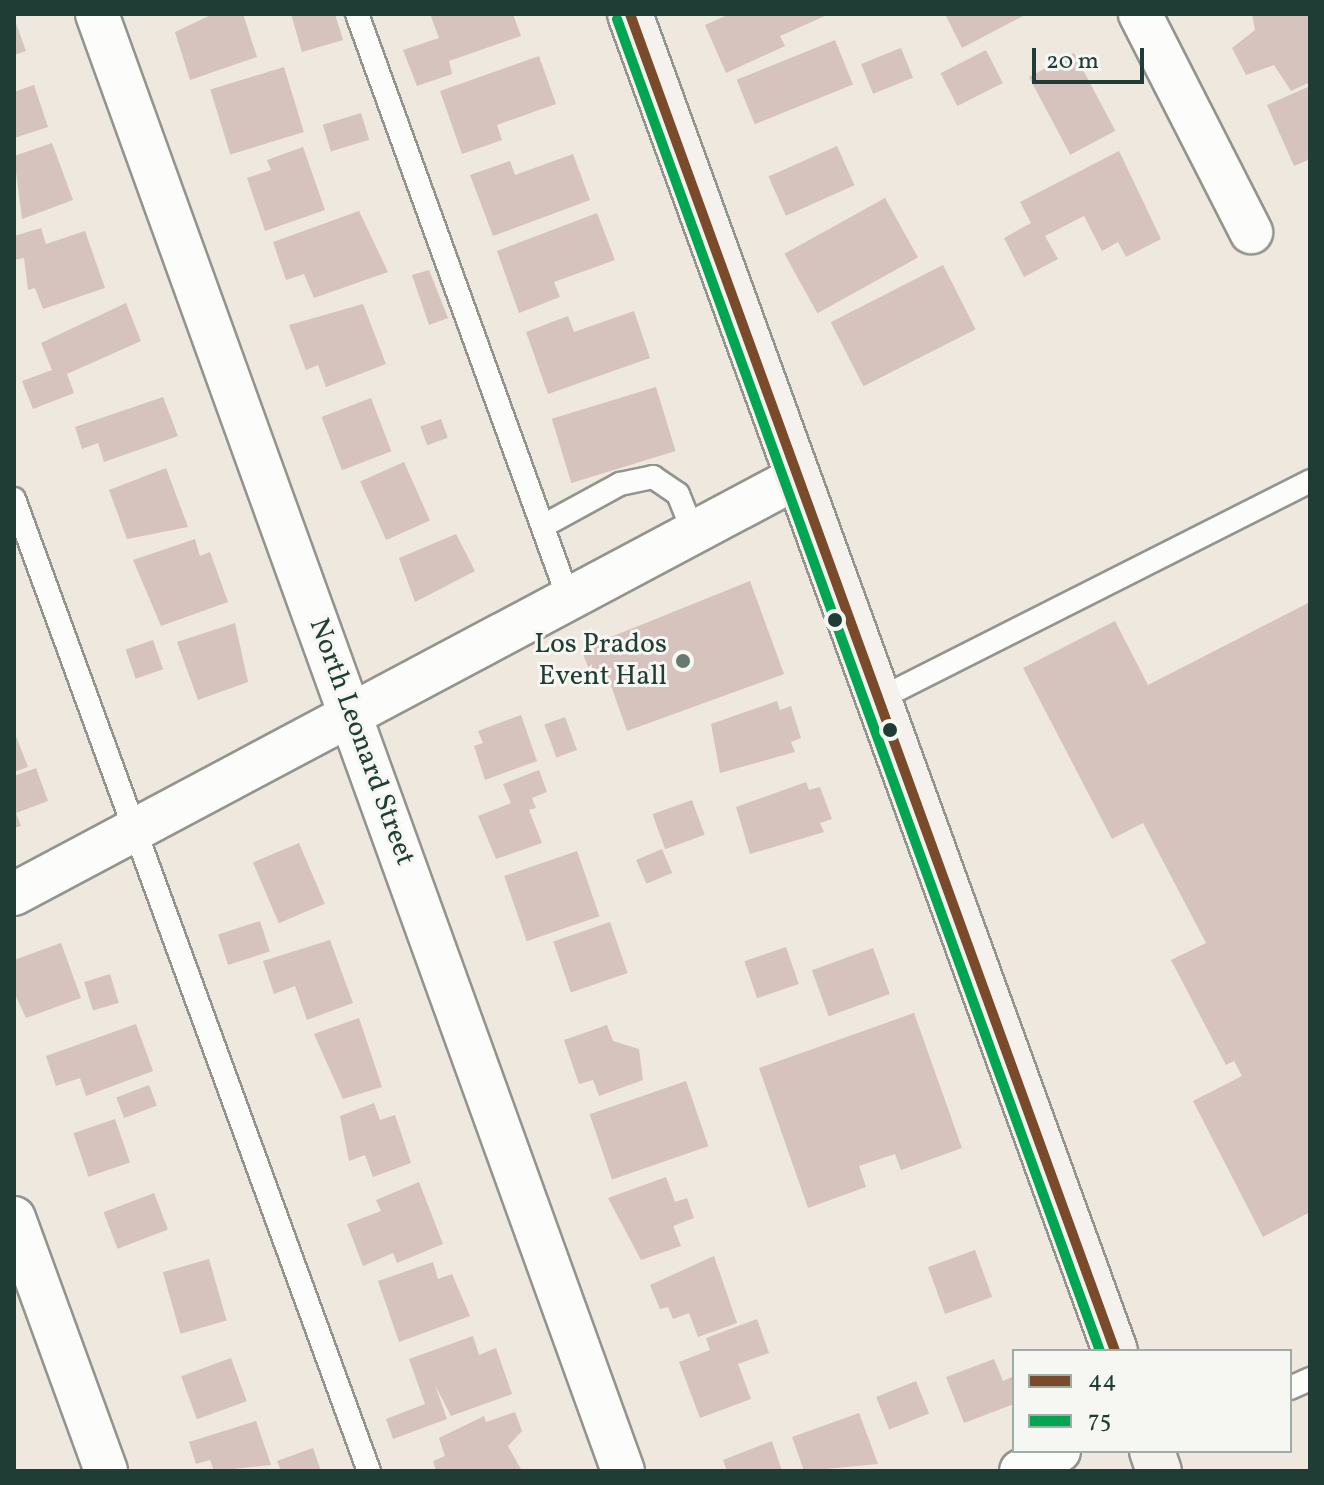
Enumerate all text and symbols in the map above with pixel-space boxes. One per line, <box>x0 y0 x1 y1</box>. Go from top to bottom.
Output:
scale bar <box>1036 32 1148 82</box>
text: 20 m <box>1046 45 1099 79</box>
unlabelled marker <box>827 612 843 628</box>
street label: North Leonard Street <box>301 614 421 870</box>
place label: Los Prados Event Hall <box>534 628 667 694</box>
marker: Los Prados Event Hall <box>674 652 692 670</box>
unlabelled marker <box>882 722 898 738</box>
legend <box>1012 1349 1292 1453</box>
text: 44 <box>1088 1364 1117 1398</box>
text: 75 <box>1088 1404 1111 1438</box>

